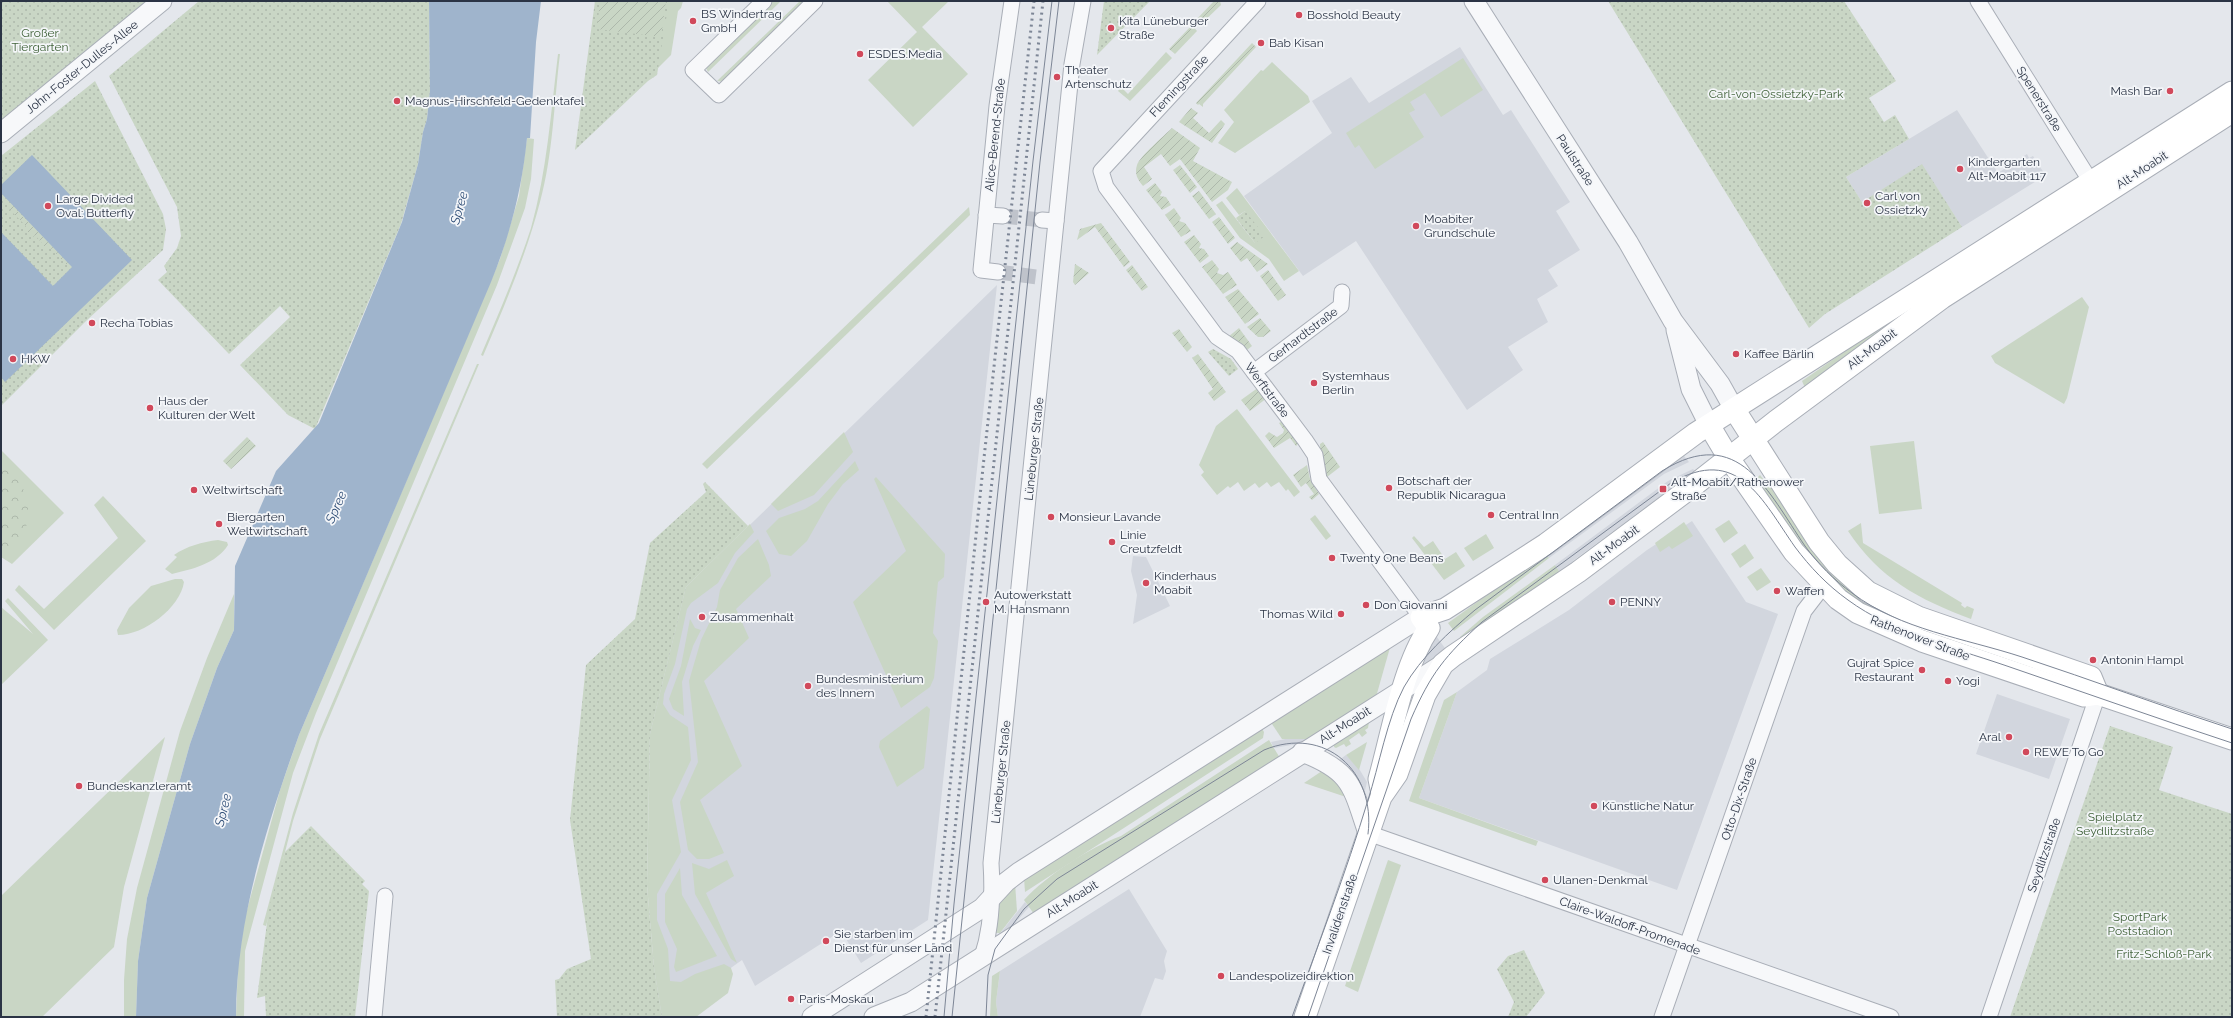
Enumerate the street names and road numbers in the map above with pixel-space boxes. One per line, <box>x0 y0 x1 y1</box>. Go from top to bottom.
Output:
street label: John-Foster-Dulles-Allee <box>23 17 141 117</box>
street label: Flemingstraße <box>1147 52 1211 120</box>
street label: Spenerstraße <box>2013 64 2065 134</box>
street label: Alice-Berend-Straße <box>982 78 1008 192</box>
street label: Paulstraße <box>1553 132 1597 188</box>
street label: Alt-Moabit <box>2114 148 2170 192</box>
street label: Gerhardtstraße <box>1266 304 1340 366</box>
street label: Alt-Moabit <box>1844 326 1900 372</box>
street label: Werftstraße <box>1242 360 1292 420</box>
street label: Lüneburger Straße <box>1022 397 1046 501</box>
street label: Alt-Moabit <box>1586 522 1642 568</box>
street label: Rathenower Straße <box>1868 613 1972 663</box>
street label: Alt-Moabit <box>1316 704 1374 746</box>
street label: Lüneburger Straße <box>989 720 1013 824</box>
street label: Otto-Dix-Straße <box>1718 756 1760 842</box>
street label: Seydlitzstraße <box>2025 816 2063 894</box>
street label: Invalidenstraße <box>1320 872 1360 956</box>
street label: Alt-Moabit <box>1043 878 1101 920</box>
street label: Claire-Waldoff-Promenade <box>1558 894 1702 958</box>

